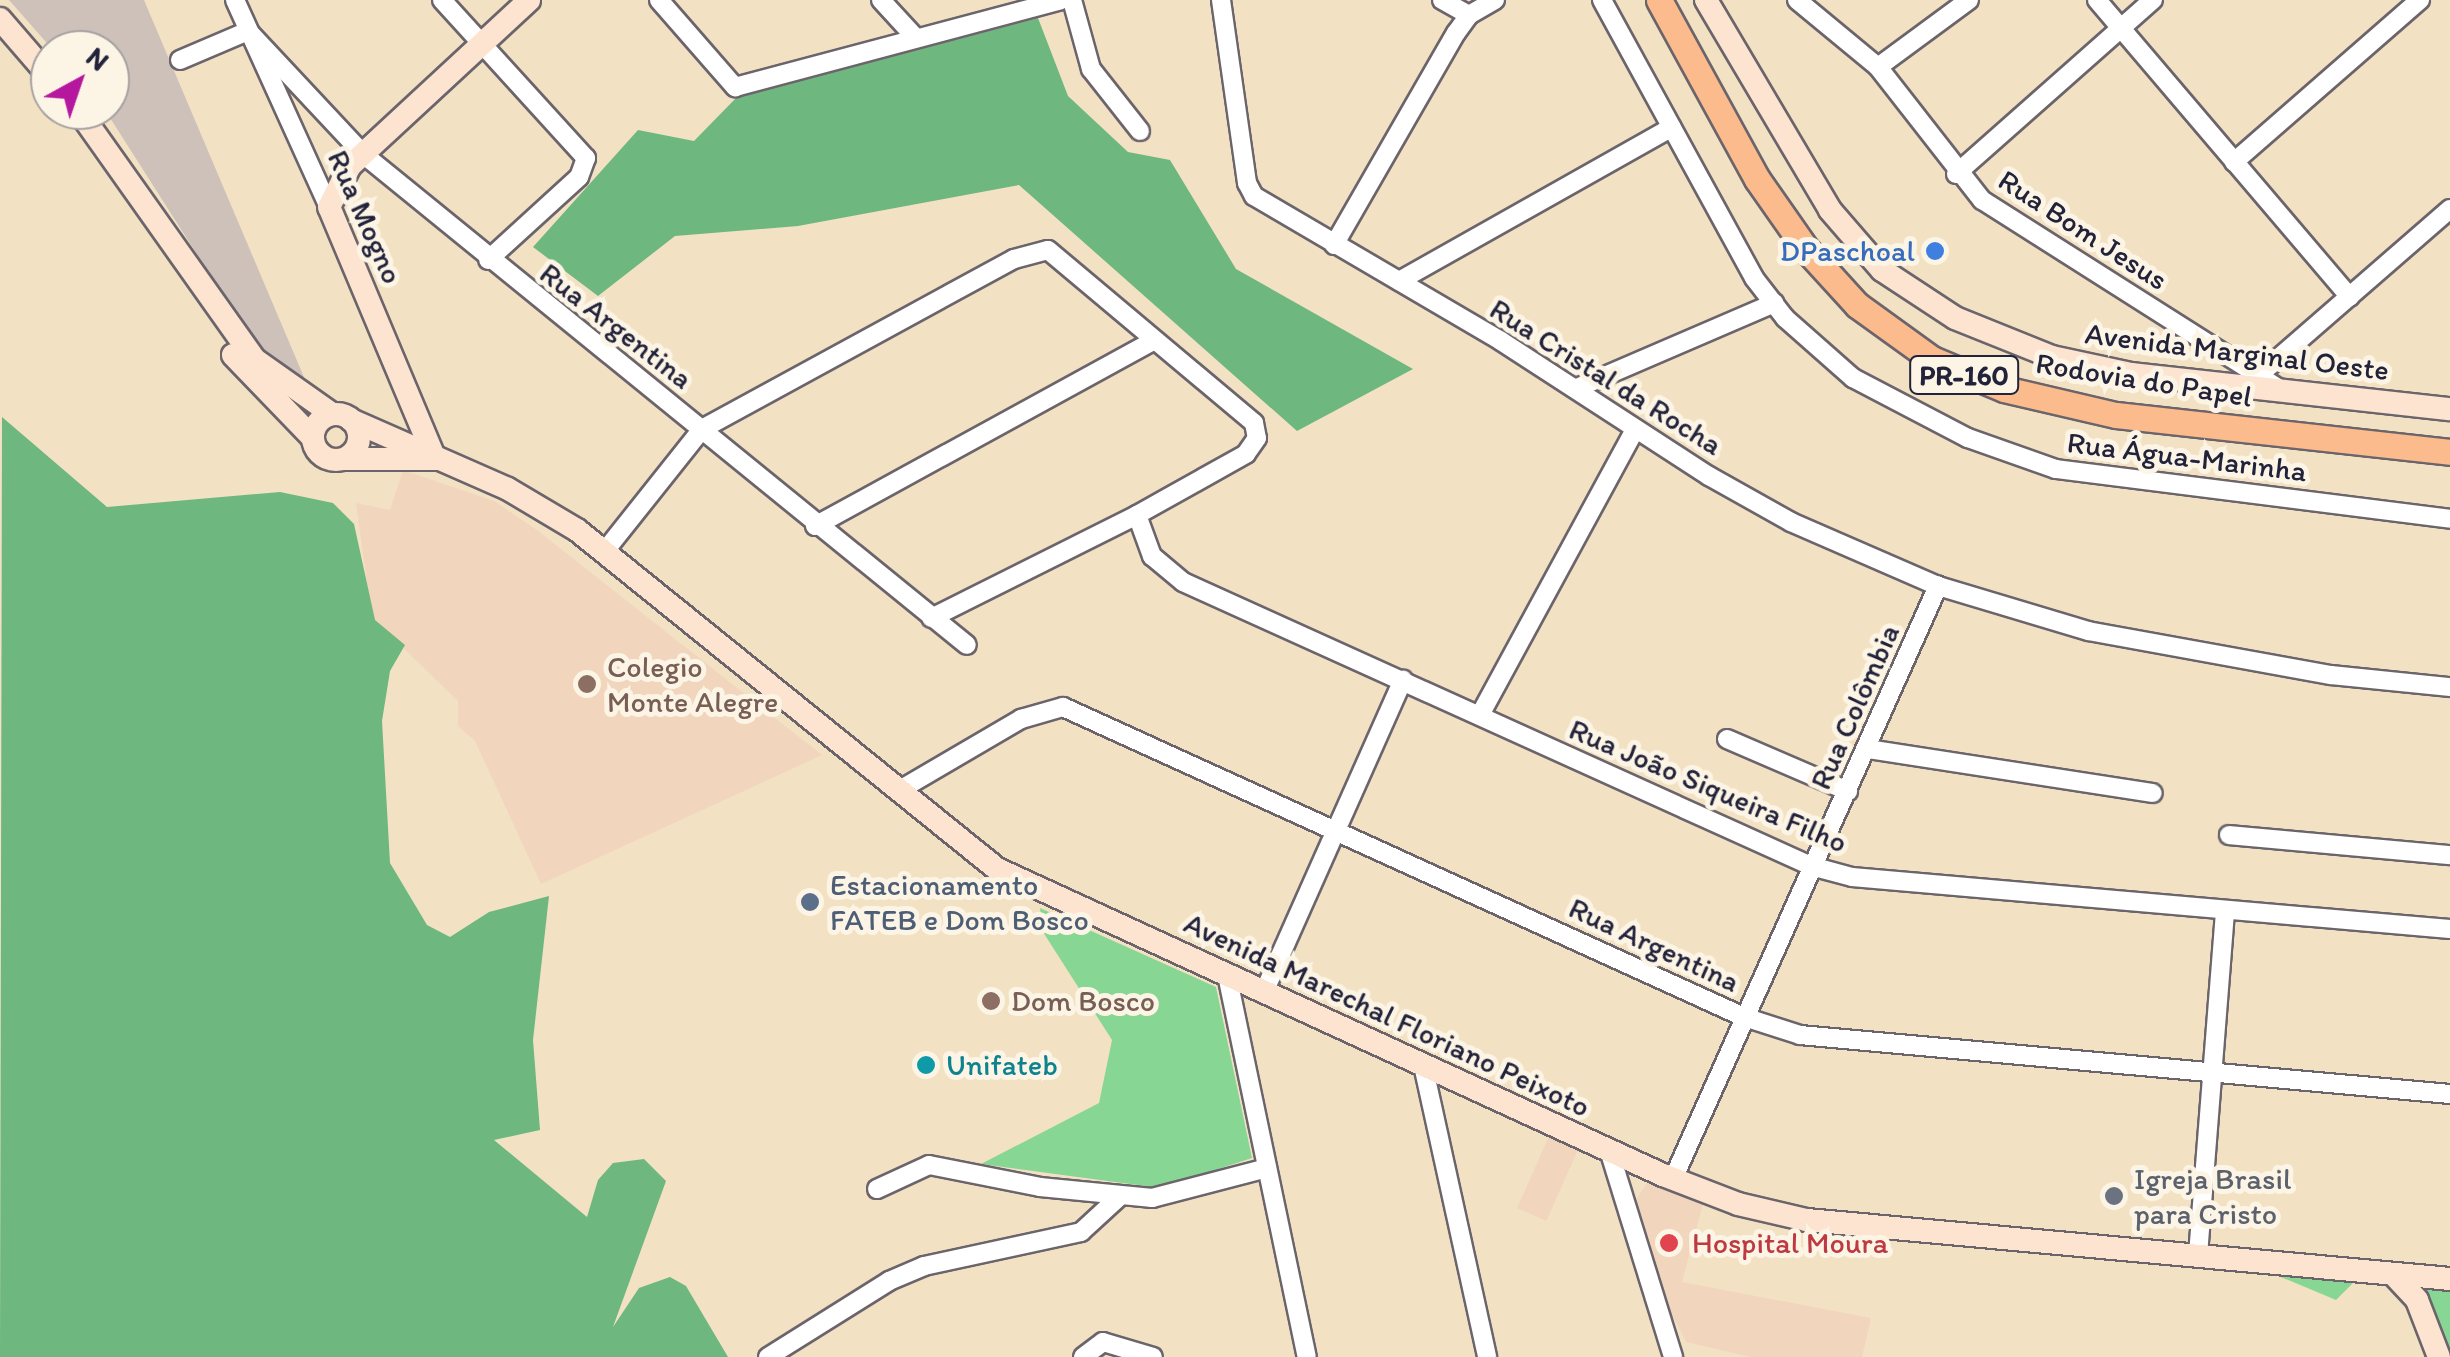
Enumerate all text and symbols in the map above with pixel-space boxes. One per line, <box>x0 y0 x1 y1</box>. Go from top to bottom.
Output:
north arrow <box>30 30 130 130</box>
text: N <box>80 39 116 78</box>
street label: Rua Mogno <box>320 145 410 289</box>
street label: Rua Bom Jesus <box>1991 162 2175 298</box>
place label: DPaschoal <box>1780 233 1915 269</box>
marker: DPaschoal <box>1924 240 1946 262</box>
street label: Rua Argentina <box>532 255 700 397</box>
street label: Rua Cristal da Rocha <box>1484 291 1728 463</box>
street label: Avenida Marginal Oeste <box>2083 316 2391 388</box>
street label: Rodovia do Papel <box>2033 345 2255 415</box>
road number: PR-160 <box>1909 352 2019 398</box>
street label: Rua Água-Marinha <box>2066 424 2308 490</box>
street label: Rua Colômbia <box>1802 618 1908 796</box>
place label: Colegio Monte Alegre <box>607 649 779 720</box>
marker: Colegio Monte Alegre <box>576 673 598 695</box>
street label: Rua João Siqueira Filho <box>1564 711 1852 861</box>
place label: Estacionamento FATEB e Dom Bosco <box>830 867 1089 938</box>
street label: Rua Argentina <box>1563 890 1745 1000</box>
marker: Estacionamento FATEB e Dom Bosco <box>799 891 821 913</box>
street label: Avenida Marechal Floriano Peixoto <box>1179 905 1595 1125</box>
place label: Dom Bosco <box>1011 983 1155 1019</box>
marker: Dom Bosco <box>980 990 1002 1012</box>
place label: Unifateb <box>946 1047 1058 1083</box>
marker: Unifateb <box>915 1054 937 1076</box>
place label: Igreja Brasil para Cristo <box>2134 1161 2292 1232</box>
marker: Igreja Brasil para Cristo <box>2103 1185 2125 1207</box>
place label: Hospital Moura <box>1692 1225 1889 1261</box>
marker: Hospital Moura <box>1656 1230 1682 1256</box>

